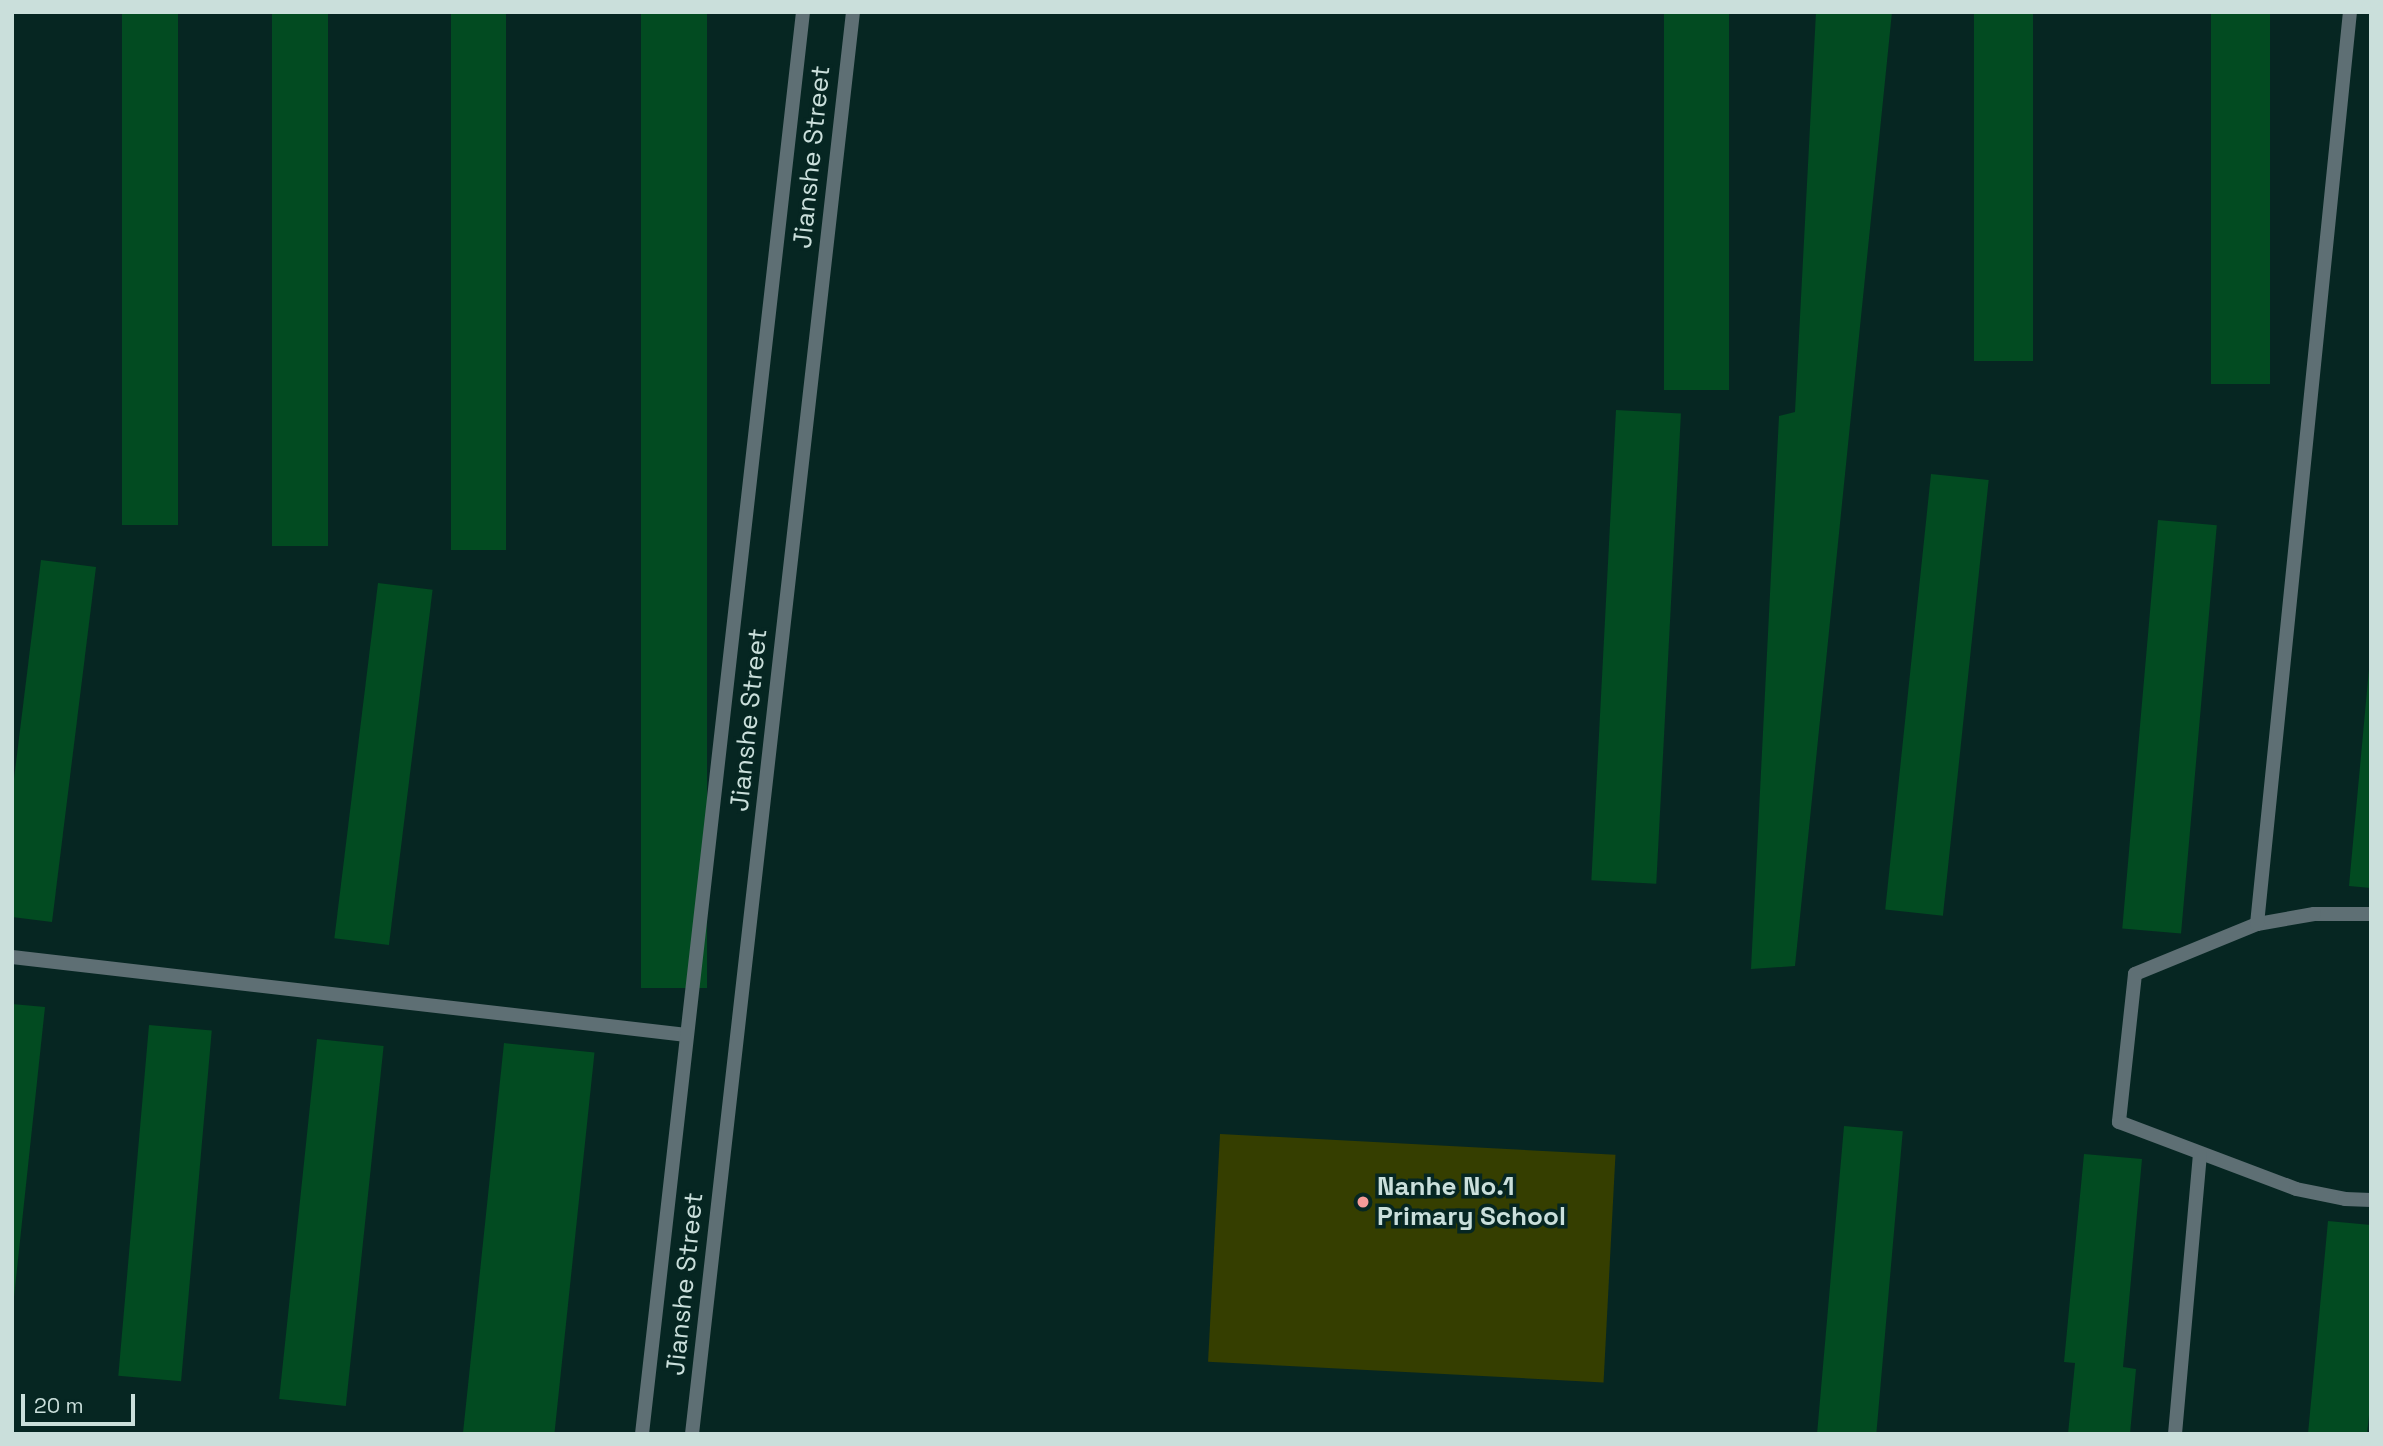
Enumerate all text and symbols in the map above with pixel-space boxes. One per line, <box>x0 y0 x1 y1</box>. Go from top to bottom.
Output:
street label: Jianshe Street <box>787 64 837 250</box>
street label: Jianshe Street <box>724 627 774 813</box>
place label: Nanhe No.1 Primary School <box>1377 1171 1566 1232</box>
street label: Jianshe Street <box>660 1191 710 1377</box>
marker: Nanhe No.1 Primary School <box>1355 1194 1371 1210</box>
scale bar <box>24 1380 138 1424</box>
text: 20 m <box>34 1392 84 1419</box>

